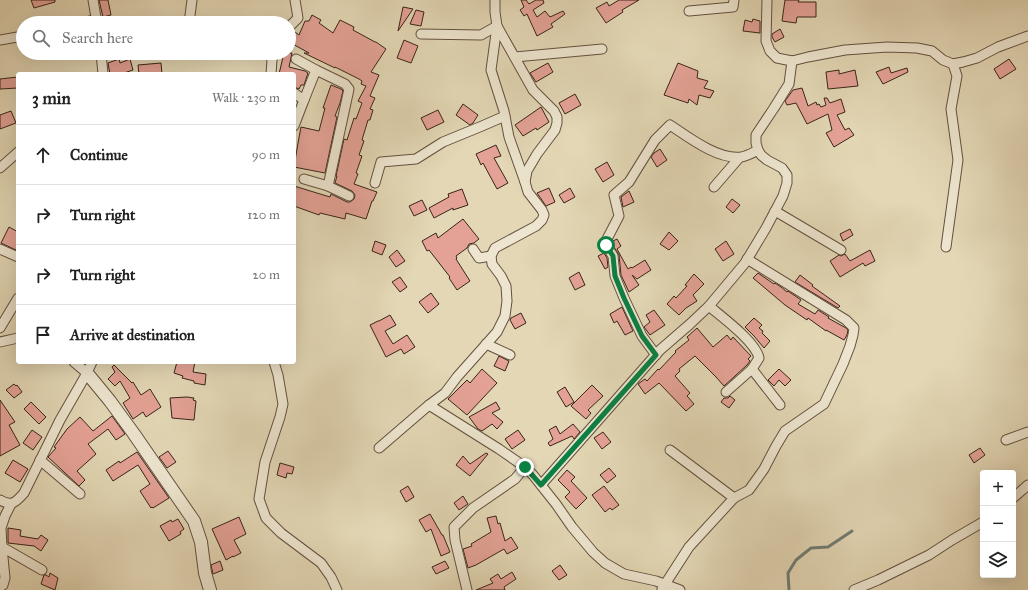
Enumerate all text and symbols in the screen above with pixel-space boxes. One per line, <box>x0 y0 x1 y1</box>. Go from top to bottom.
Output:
search box <box>16 16 296 60</box>
icon: search <box>30 27 52 49</box>
text: Search here <box>62 29 133 47</box>
text: 3 min <box>32 88 71 109</box>
text: Walk · 230 m <box>212 90 280 106</box>
icon: ahead <box>32 144 54 166</box>
text: Continue <box>70 146 128 164</box>
text: 90 m <box>252 147 280 163</box>
icon: right <box>32 204 54 226</box>
text: Turn right <box>70 206 135 224</box>
text: 120 m <box>247 207 280 223</box>
route start <box>597 236 615 254</box>
icon: right <box>32 264 54 286</box>
text: Turn right <box>70 266 135 284</box>
text: 20 m <box>252 267 280 283</box>
icon: arrive <box>32 324 54 346</box>
text: Arrive at destination <box>70 326 195 344</box>
route end <box>516 458 534 476</box>
map controls <box>980 470 1016 578</box>
button: + <box>980 470 1016 506</box>
button: − <box>980 506 1016 542</box>
button: layers <box>980 542 1016 578</box>

